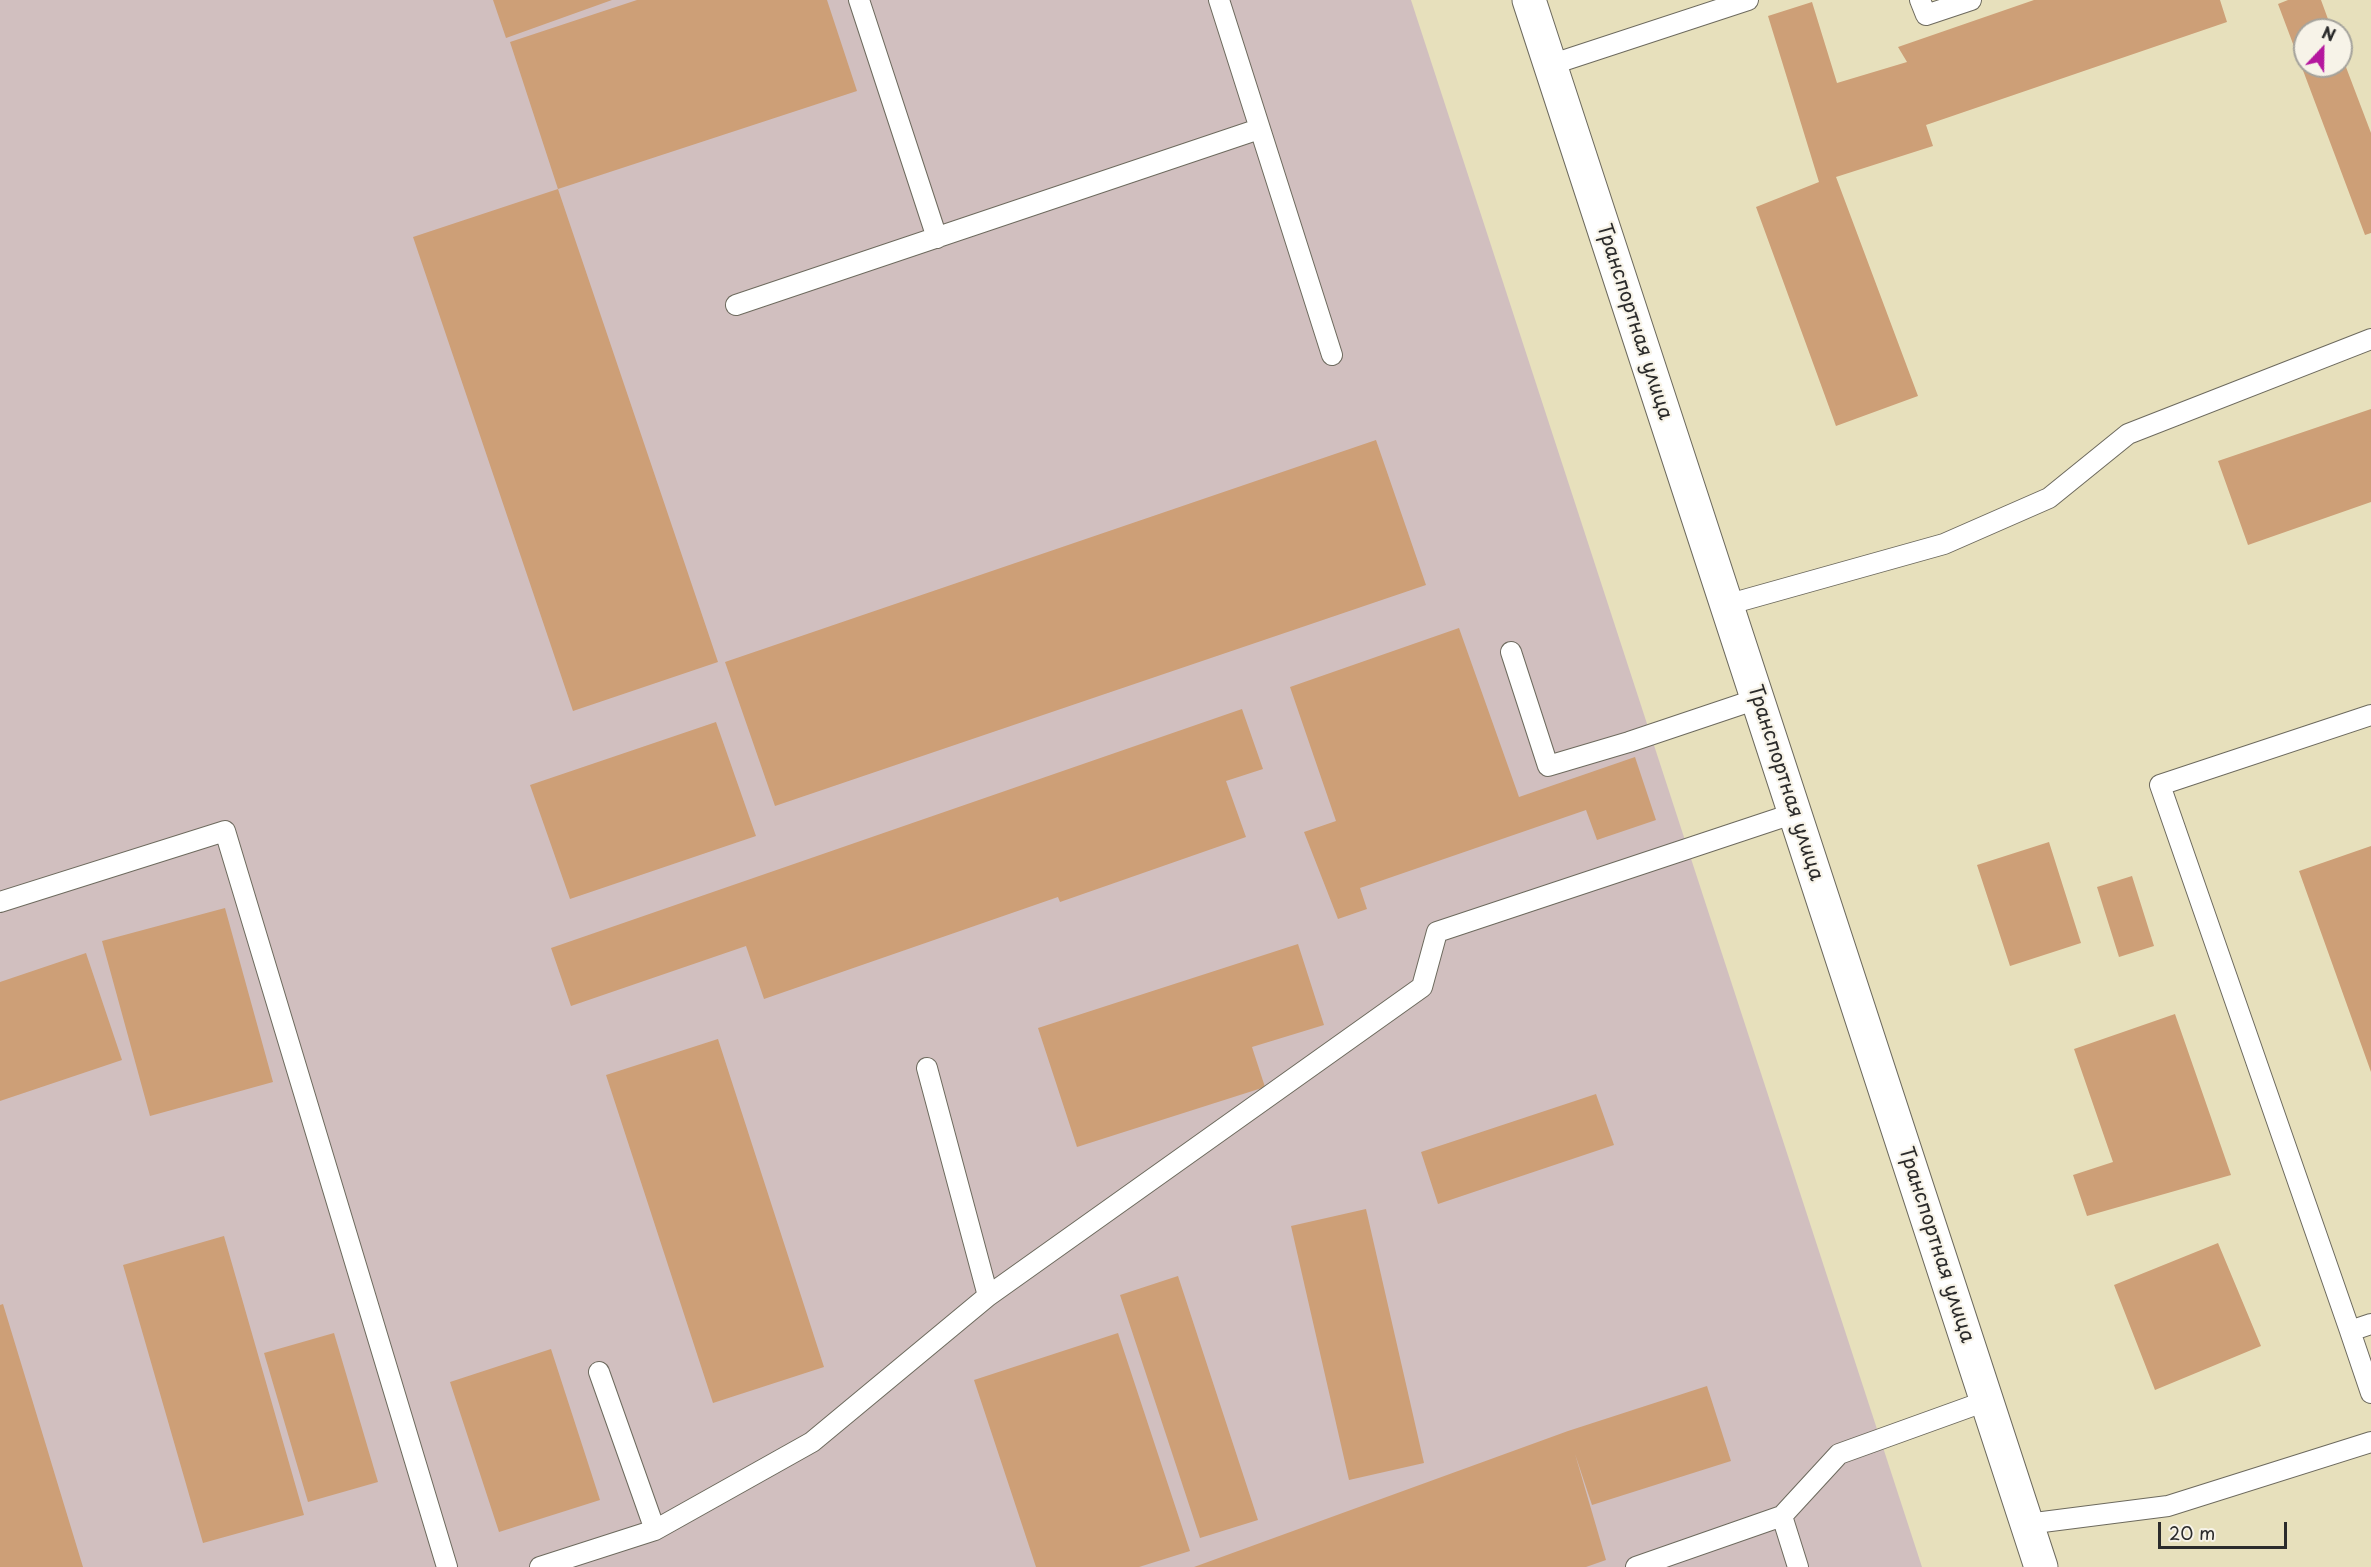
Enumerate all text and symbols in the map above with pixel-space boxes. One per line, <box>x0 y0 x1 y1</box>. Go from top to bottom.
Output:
north arrow <box>2293 18 2353 78</box>
text: N <box>2319 20 2339 47</box>
street label: Транспортная улица <box>1591 221 1677 423</box>
street label: Транспортная улица <box>1742 682 1828 884</box>
street label: Транспортная улица <box>1893 1144 1979 1346</box>
scale bar <box>2161 1510 2290 1548</box>
text: 20 m <box>2169 1519 2215 1546</box>

